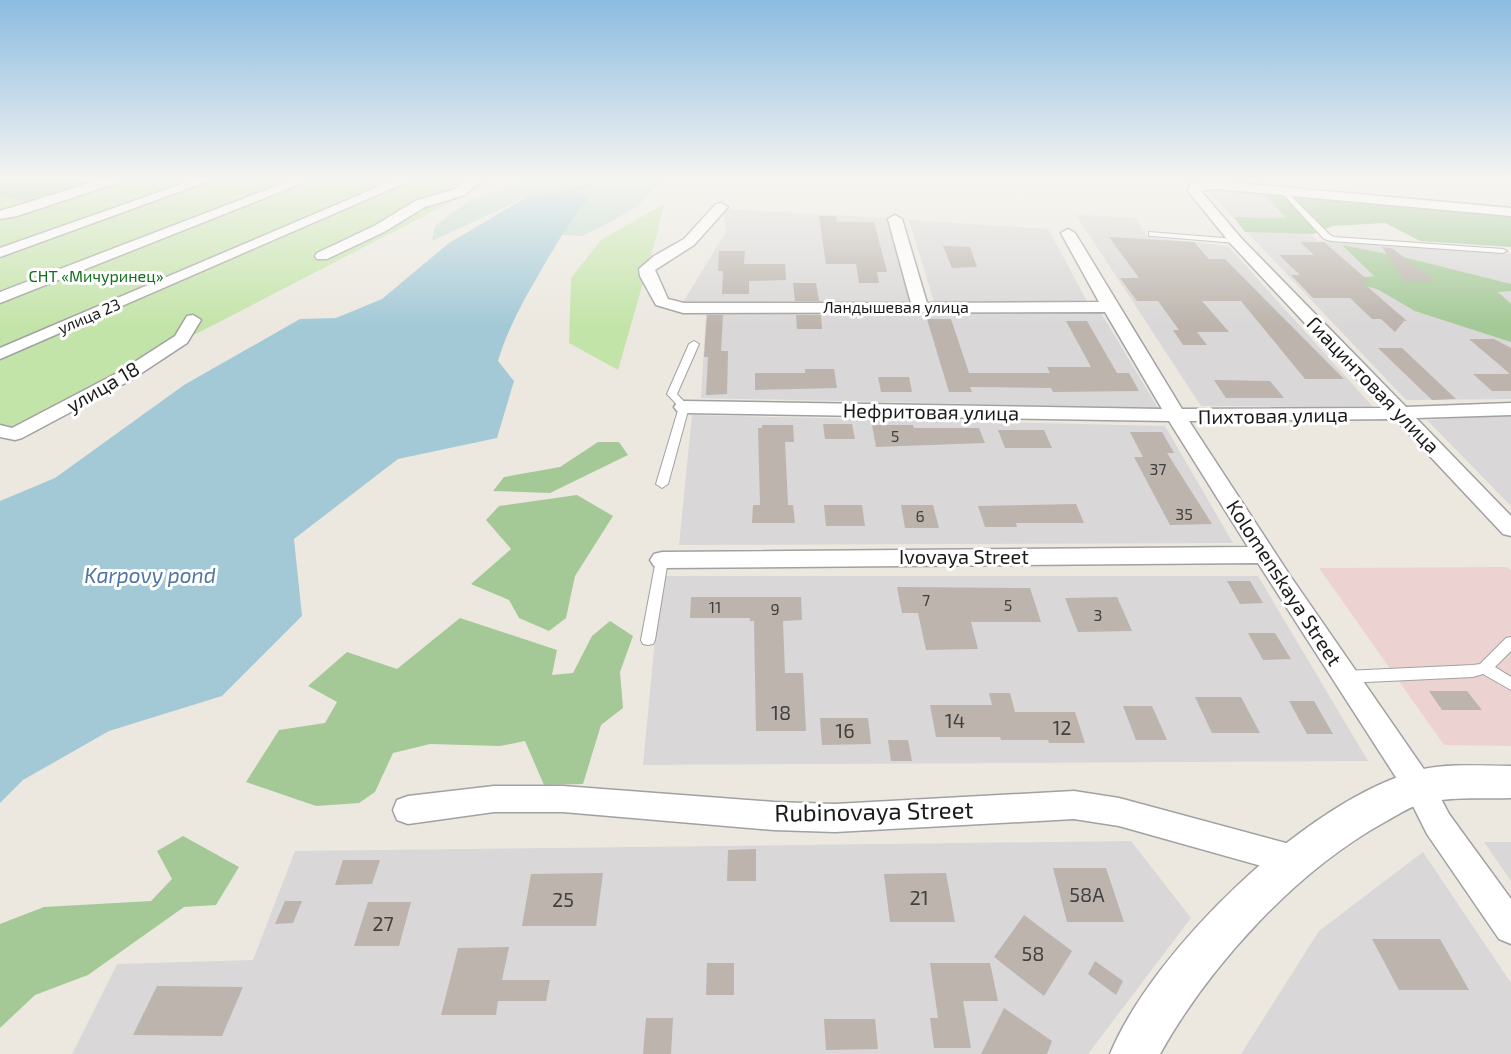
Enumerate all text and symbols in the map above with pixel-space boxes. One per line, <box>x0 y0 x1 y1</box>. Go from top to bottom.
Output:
park label: СНТ «Мичуринец» <box>29 266 164 286</box>
street label: улица 23 <box>55 294 123 338</box>
street label: Ландышевая улица <box>823 297 969 317</box>
street label: Гиацинтовая улица <box>1302 311 1445 458</box>
street label: улица 18 <box>62 356 144 417</box>
street label: Нефритовая улица <box>843 397 1019 426</box>
street label: Пихтовая улица <box>1198 402 1348 429</box>
house number: 5 <box>891 426 899 445</box>
house number: 37 <box>1149 459 1167 478</box>
street label: Kolomenskaya Street <box>1222 495 1348 670</box>
house number: 35 <box>1175 504 1193 523</box>
house number: 6 <box>915 506 925 525</box>
street label: Ivovaya Street <box>899 544 1029 568</box>
water label: Karpovy pond <box>84 562 216 588</box>
house number: 7 <box>922 590 930 609</box>
house number: 5 <box>1004 595 1012 614</box>
house number: 11 <box>709 597 721 616</box>
house number: 9 <box>770 599 780 618</box>
house number: 3 <box>1094 605 1102 624</box>
house number: 18 <box>771 700 791 724</box>
house number: 14 <box>945 708 965 732</box>
house number: 12 <box>1052 715 1072 739</box>
house number: 16 <box>835 718 855 742</box>
street label: Rubinovaya Street <box>774 794 974 827</box>
house number: 58А <box>1069 882 1105 906</box>
house number: 21 <box>909 885 929 909</box>
house number: 25 <box>552 887 574 911</box>
house number: 27 <box>372 911 394 935</box>
house number: 58 <box>1022 941 1044 965</box>

